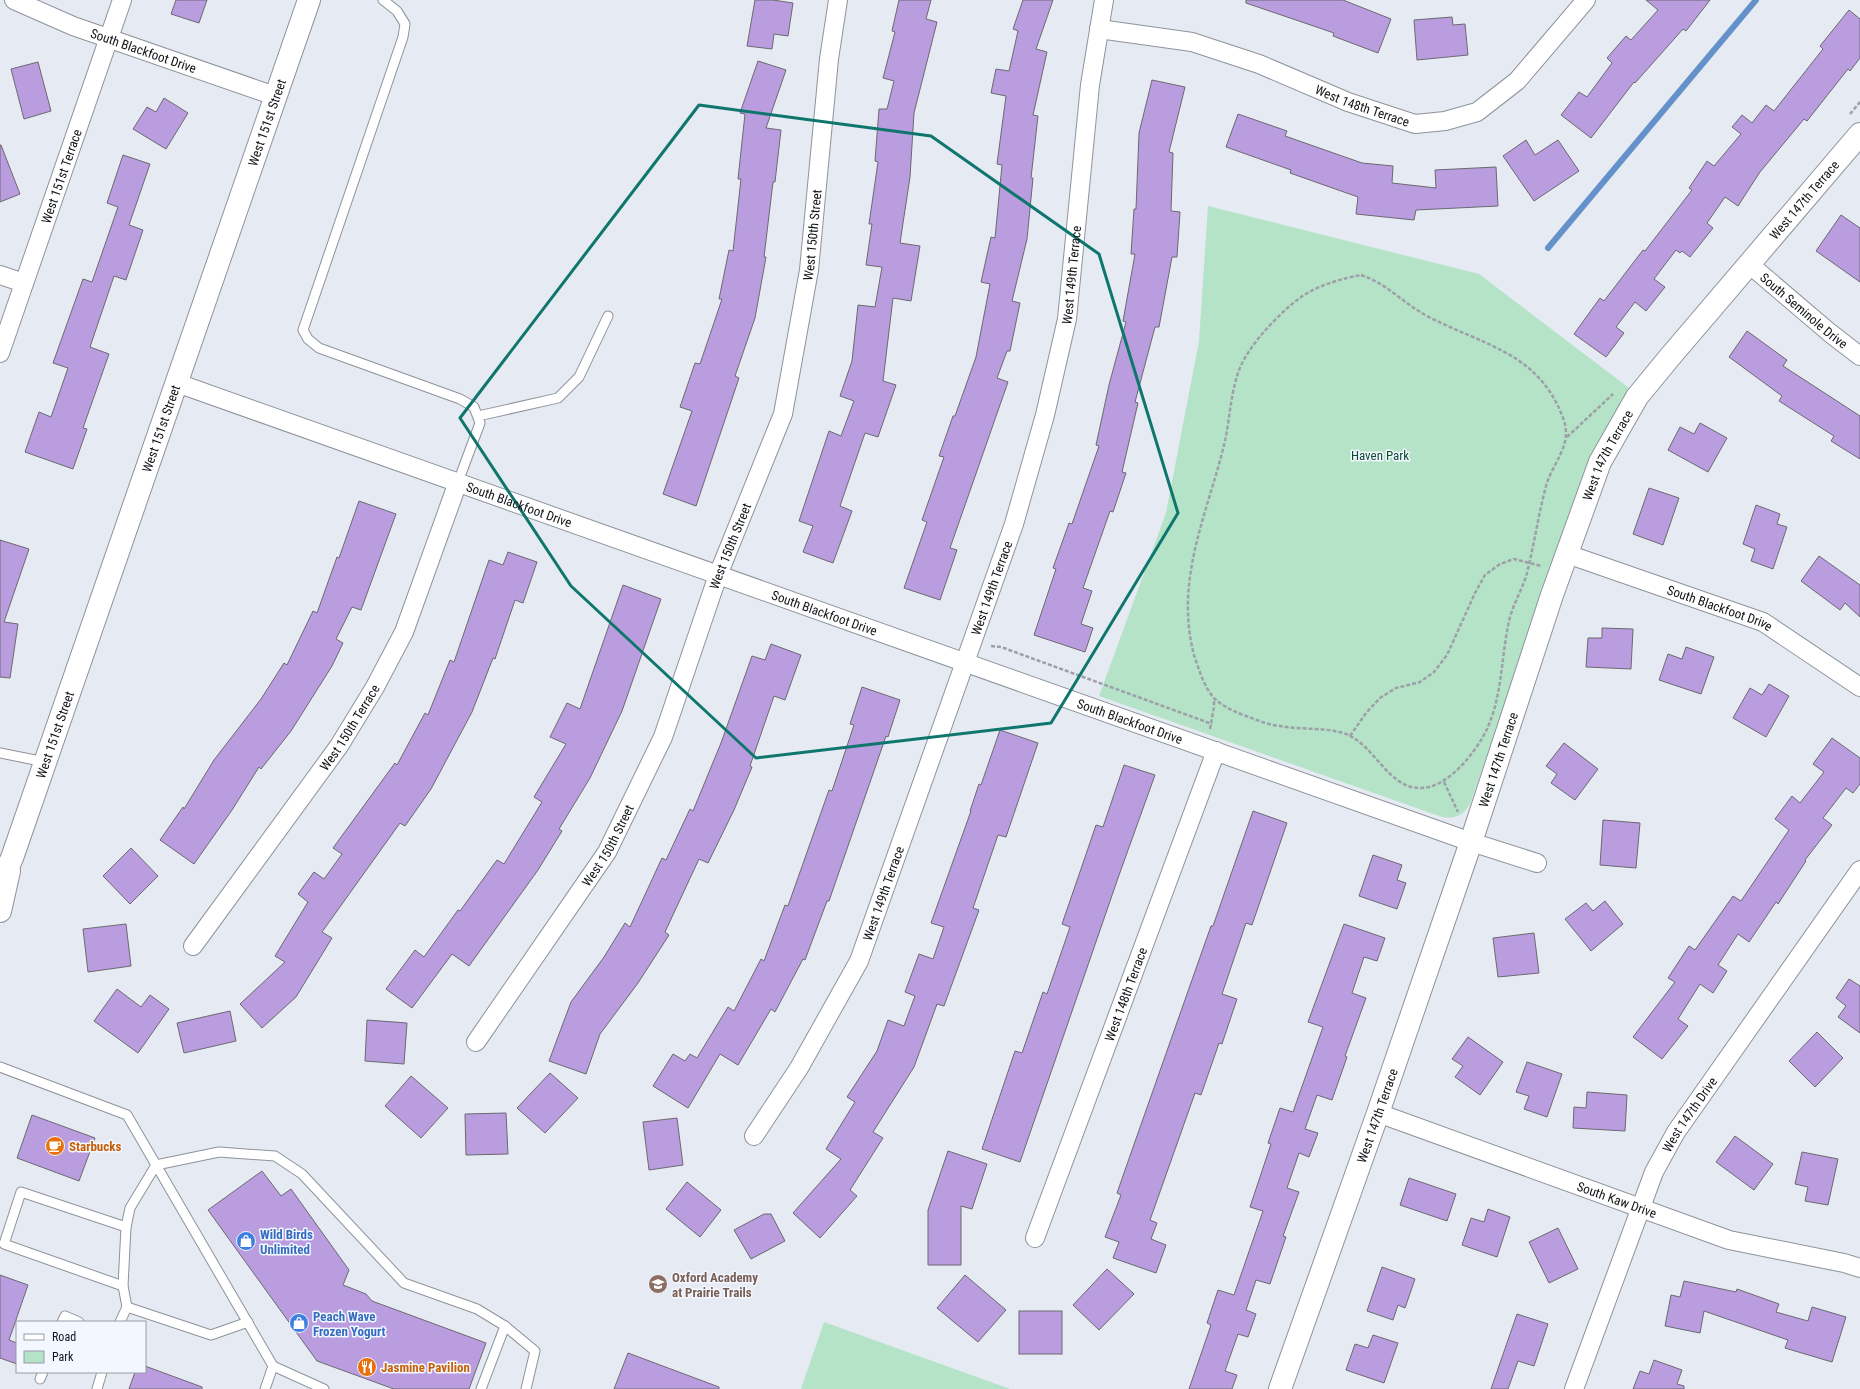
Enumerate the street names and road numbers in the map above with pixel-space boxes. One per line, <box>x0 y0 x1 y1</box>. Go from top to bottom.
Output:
street label: South Blackfoot Drive <box>89 25 198 76</box>
street label: West 151st Street <box>245 77 289 168</box>
street label: West 148th Terrace <box>1313 81 1411 129</box>
street label: West 151st Terrace <box>38 127 84 225</box>
street label: West 147th Terrace <box>1766 157 1842 242</box>
street label: West 150th Street <box>800 189 824 282</box>
street label: West 149th Terrace <box>1059 225 1084 326</box>
street label: South Seminole Drive <box>1757 270 1851 351</box>
street label: West 151st Street <box>139 383 183 474</box>
street label: West 147th Terrace <box>1579 407 1636 502</box>
street label: South Blackfoot Drive <box>464 479 574 530</box>
street label: West 150th Street <box>706 501 754 591</box>
street label: West 149th Terrace <box>968 539 1015 637</box>
street label: South Blackfoot Drive <box>1665 582 1775 634</box>
street label: South Blackfoot Drive <box>770 587 879 638</box>
street label: West 150th Terrace <box>316 682 382 773</box>
street label: West 151st Street <box>33 689 77 780</box>
street label: South Blackfoot Drive <box>1075 695 1185 747</box>
street label: West 147th Terrace <box>1475 710 1521 809</box>
street label: West 150th Street <box>578 802 637 889</box>
street label: West 149th Terrace <box>859 844 907 943</box>
street label: West 148th Terrace <box>1101 945 1150 1043</box>
street label: West 147th Terrace <box>1353 1066 1400 1165</box>
street label: West 147th Drive <box>1659 1074 1720 1154</box>
street label: South Kaw Drive <box>1575 1178 1659 1221</box>

